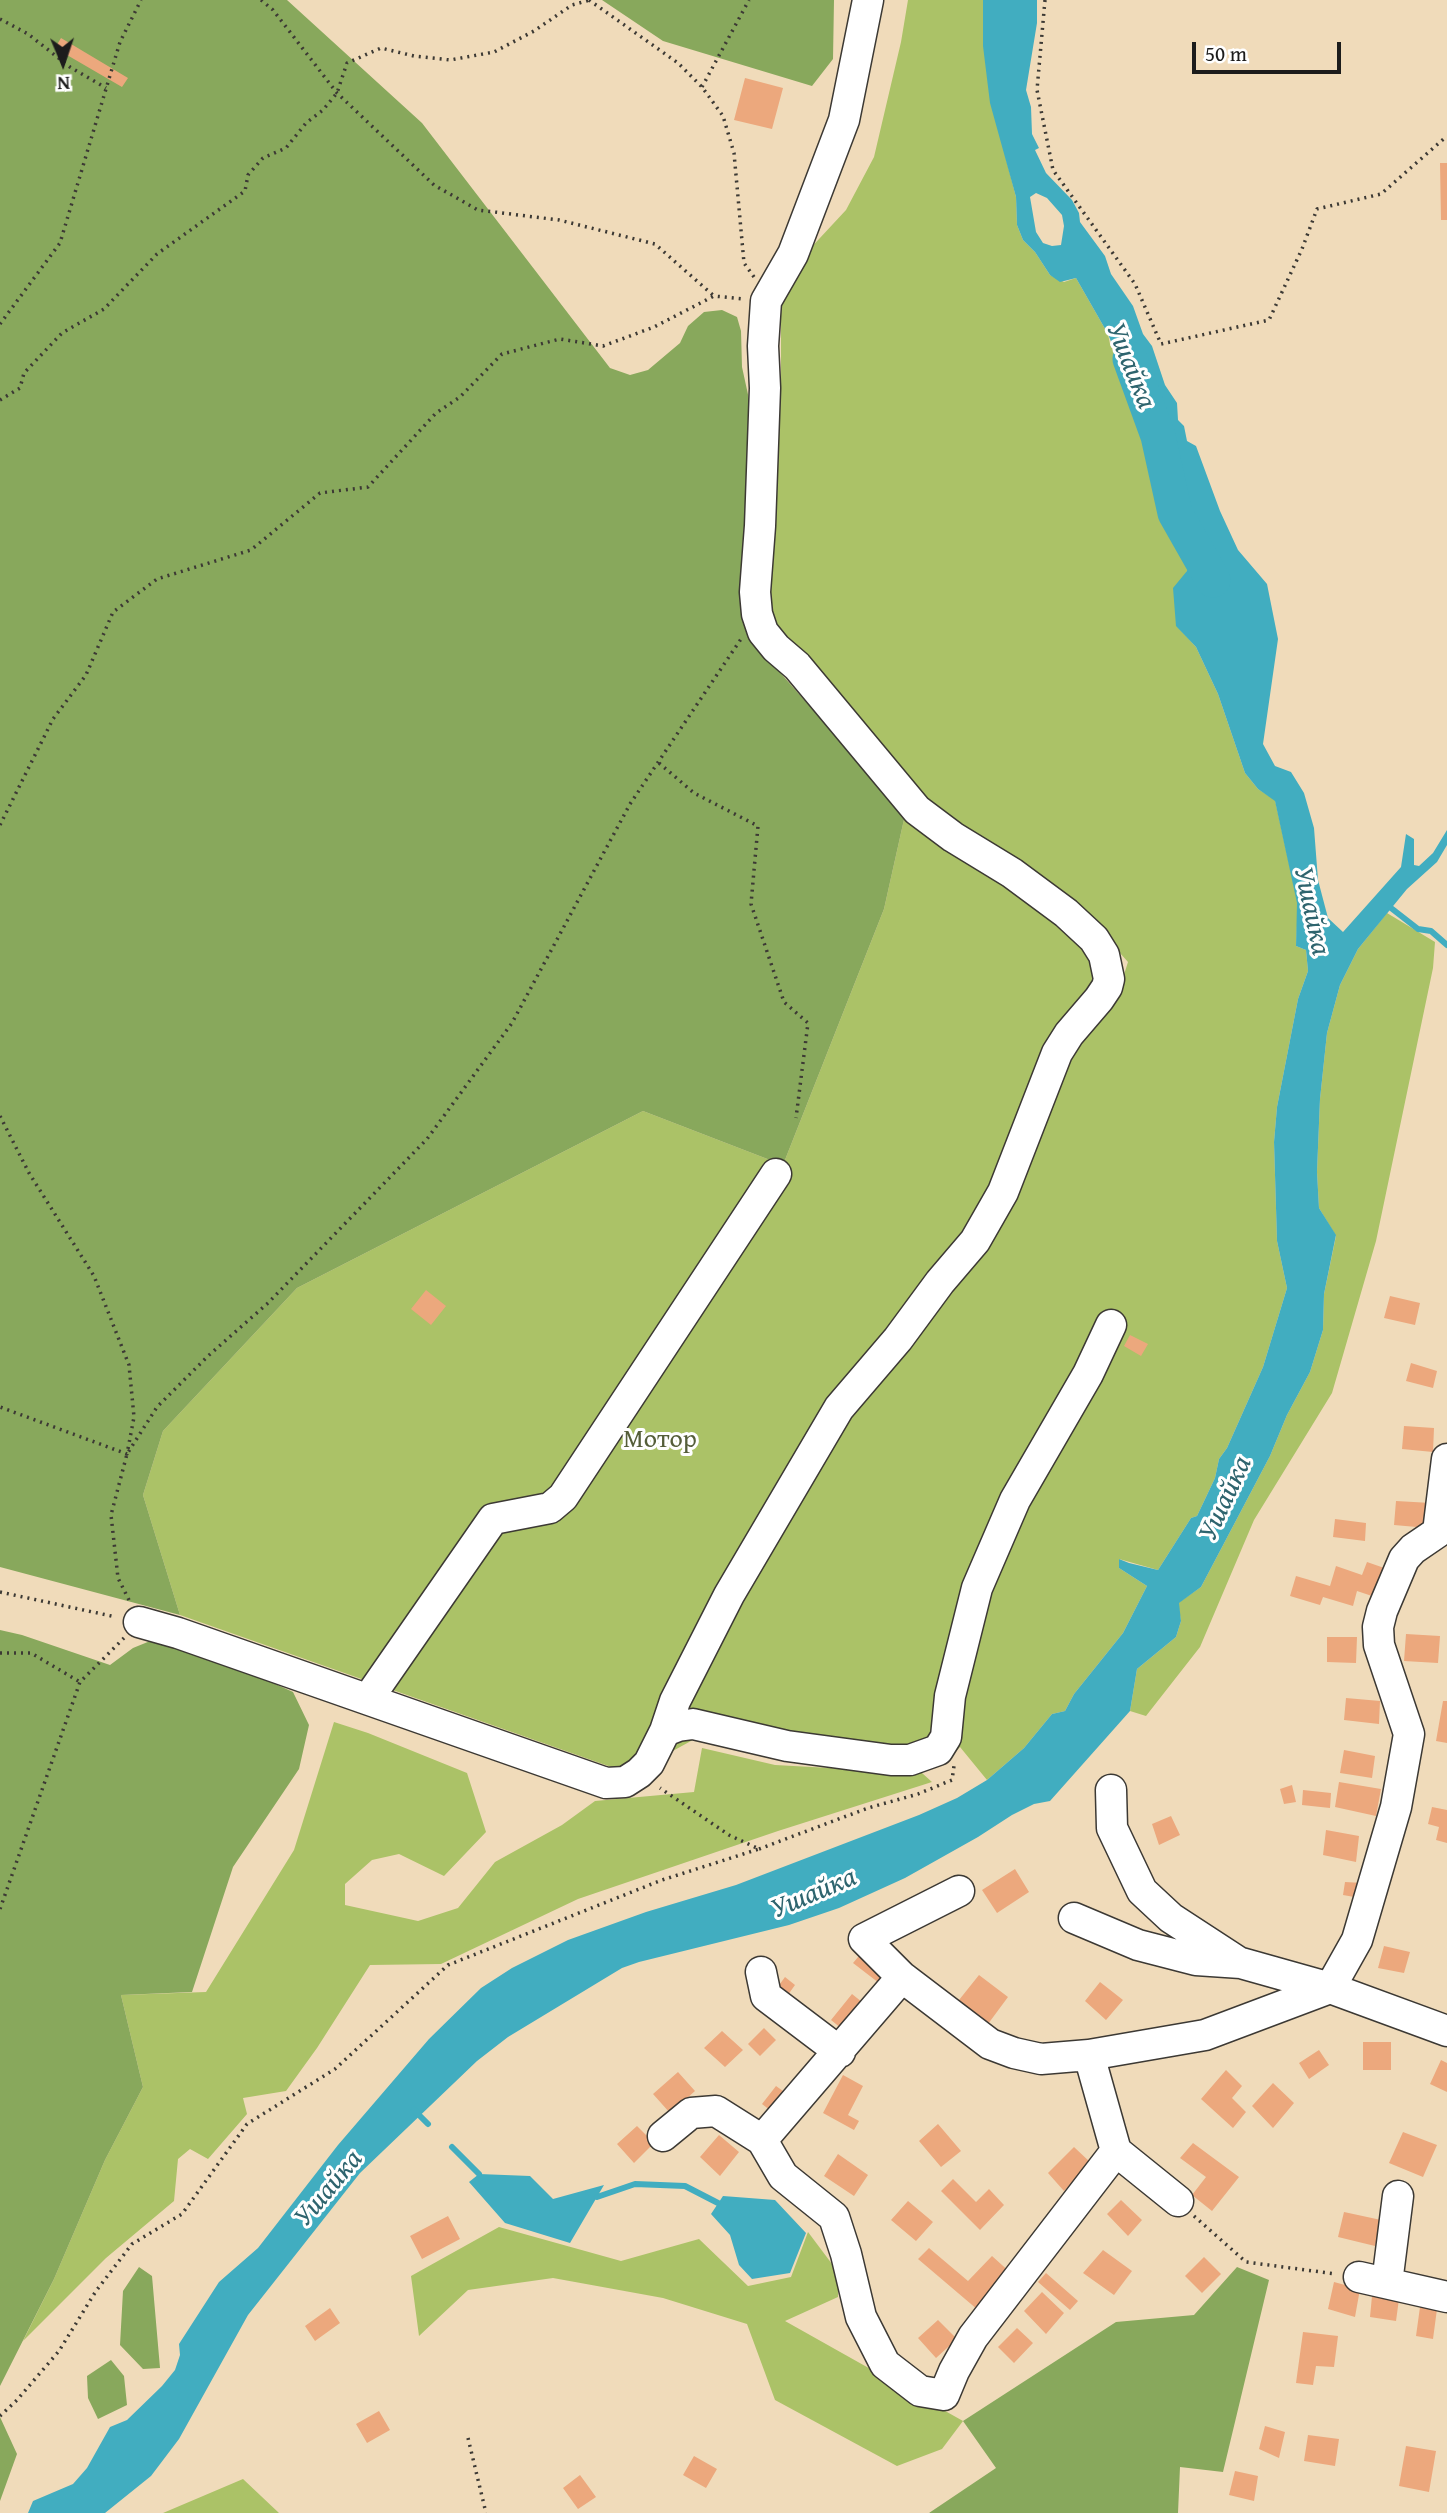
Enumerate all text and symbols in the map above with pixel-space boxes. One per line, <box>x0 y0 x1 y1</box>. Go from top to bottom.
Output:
north arrow <box>28 28 98 98</box>
scale bar <box>1195 28 1344 72</box>
text: 50 m <box>1205 38 1247 69</box>
text: N <box>57 70 71 98</box>
water label: Ушайка <box>1098 318 1162 414</box>
water label: Ушайка <box>1285 864 1337 958</box>
park label: Мотор <box>623 1424 697 1456</box>
water label: Ушайка <box>1192 1451 1260 1547</box>
water label: Ушайка <box>766 1861 862 1927</box>
water label: Ушайка <box>287 2144 371 2234</box>

